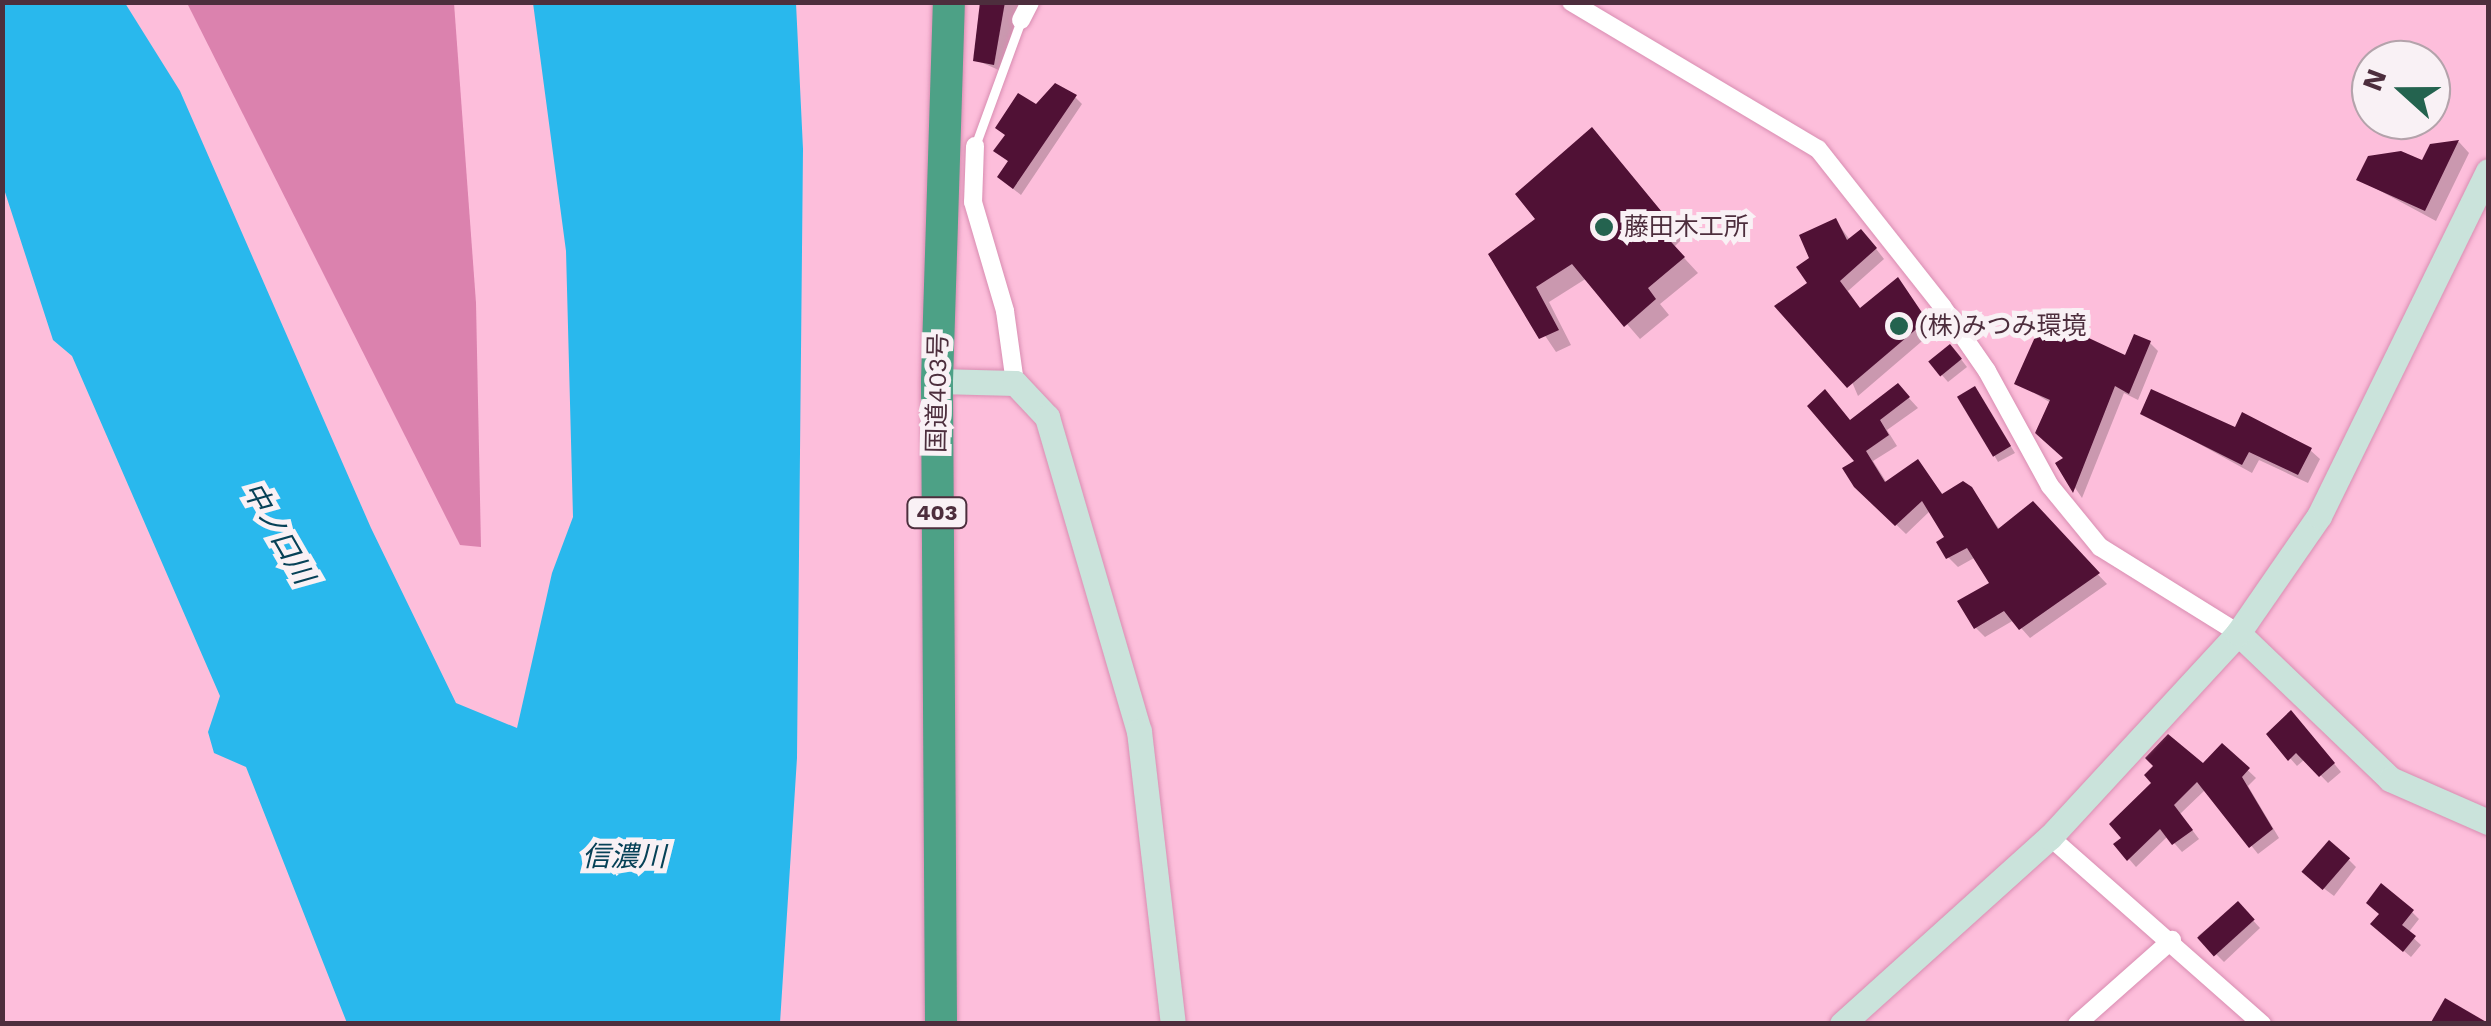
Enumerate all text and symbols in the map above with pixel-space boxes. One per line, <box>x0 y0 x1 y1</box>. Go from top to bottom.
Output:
north arrow <box>2351 40 2451 140</box>
text: N <box>2355 64 2394 95</box>
place label: 藤田木工所 <box>1624 212 1749 242</box>
marker: 藤田木工所 <box>1593 216 1615 238</box>
place label: (株)みつみ環境 <box>1919 311 2086 341</box>
marker: (株)みつみ環境 <box>1888 315 1910 337</box>
street label: 国道403号 <box>922 333 954 453</box>
water label: 中ノ口川 <box>235 476 321 590</box>
road number: 403 <box>904 496 970 530</box>
water label: 信濃川 <box>582 840 666 874</box>

